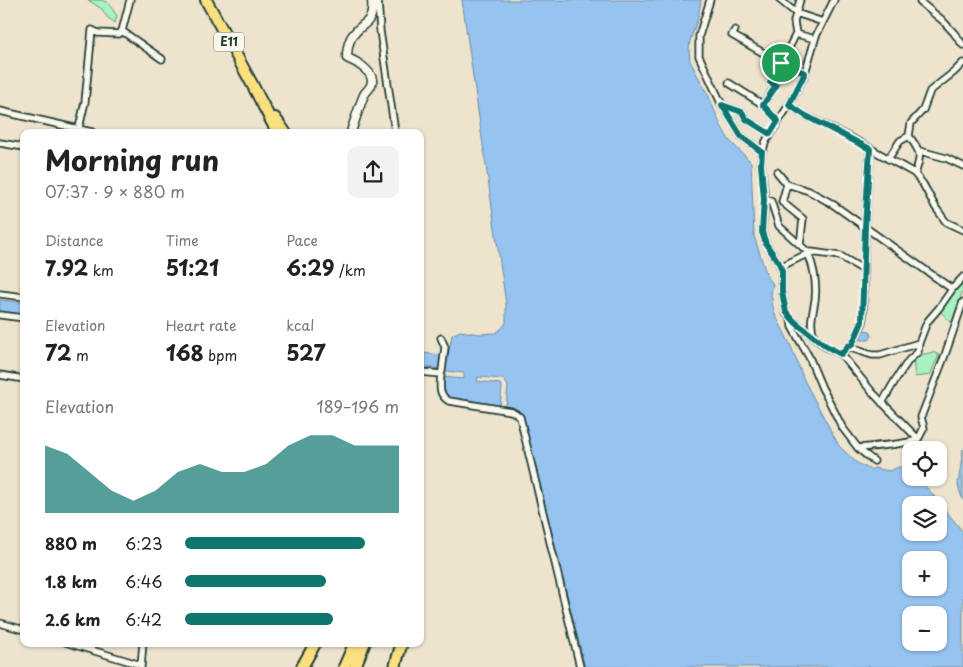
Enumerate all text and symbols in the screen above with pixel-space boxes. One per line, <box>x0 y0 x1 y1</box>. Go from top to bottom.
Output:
road number: E11 <box>214 32 244 52</box>
pin <box>760 42 802 84</box>
icon: arrive <box>767 49 795 77</box>
text: Morning run <box>45 138 219 181</box>
button: share <box>347 146 399 198</box>
text: 07:37 · 9 × 880 m <box>45 179 185 203</box>
text: Distance <box>45 230 104 251</box>
text: Time <box>166 230 199 251</box>
text: Pace <box>286 230 318 251</box>
text: 7.92 <box>45 251 88 283</box>
text: 51:21 <box>166 251 219 283</box>
text: 6:29 <box>286 251 334 283</box>
text: km <box>88 260 114 281</box>
text: /km <box>334 260 366 281</box>
text: Elevation <box>45 315 105 336</box>
text: Heart rate <box>166 315 236 336</box>
text: kcal <box>286 315 314 336</box>
text: 72 <box>45 336 72 368</box>
text: 168 <box>166 336 204 368</box>
text: 527 <box>286 336 326 368</box>
text: m <box>72 345 89 366</box>
text: bpm <box>204 345 237 366</box>
text: Elevation <box>45 394 114 418</box>
text: 189–196 m <box>317 394 399 418</box>
map controls <box>902 441 947 651</box>
button: locate <box>902 441 947 486</box>
button: layers <box>902 496 947 541</box>
text: 880 m <box>45 531 97 555</box>
text: 6:23 <box>125 531 162 555</box>
button: + <box>902 551 947 596</box>
text: 1.8 km <box>45 569 97 593</box>
text: 6:46 <box>125 569 163 593</box>
button: − <box>902 606 947 651</box>
text: 2.6 km <box>45 607 101 631</box>
text: 6:42 <box>125 607 162 631</box>

